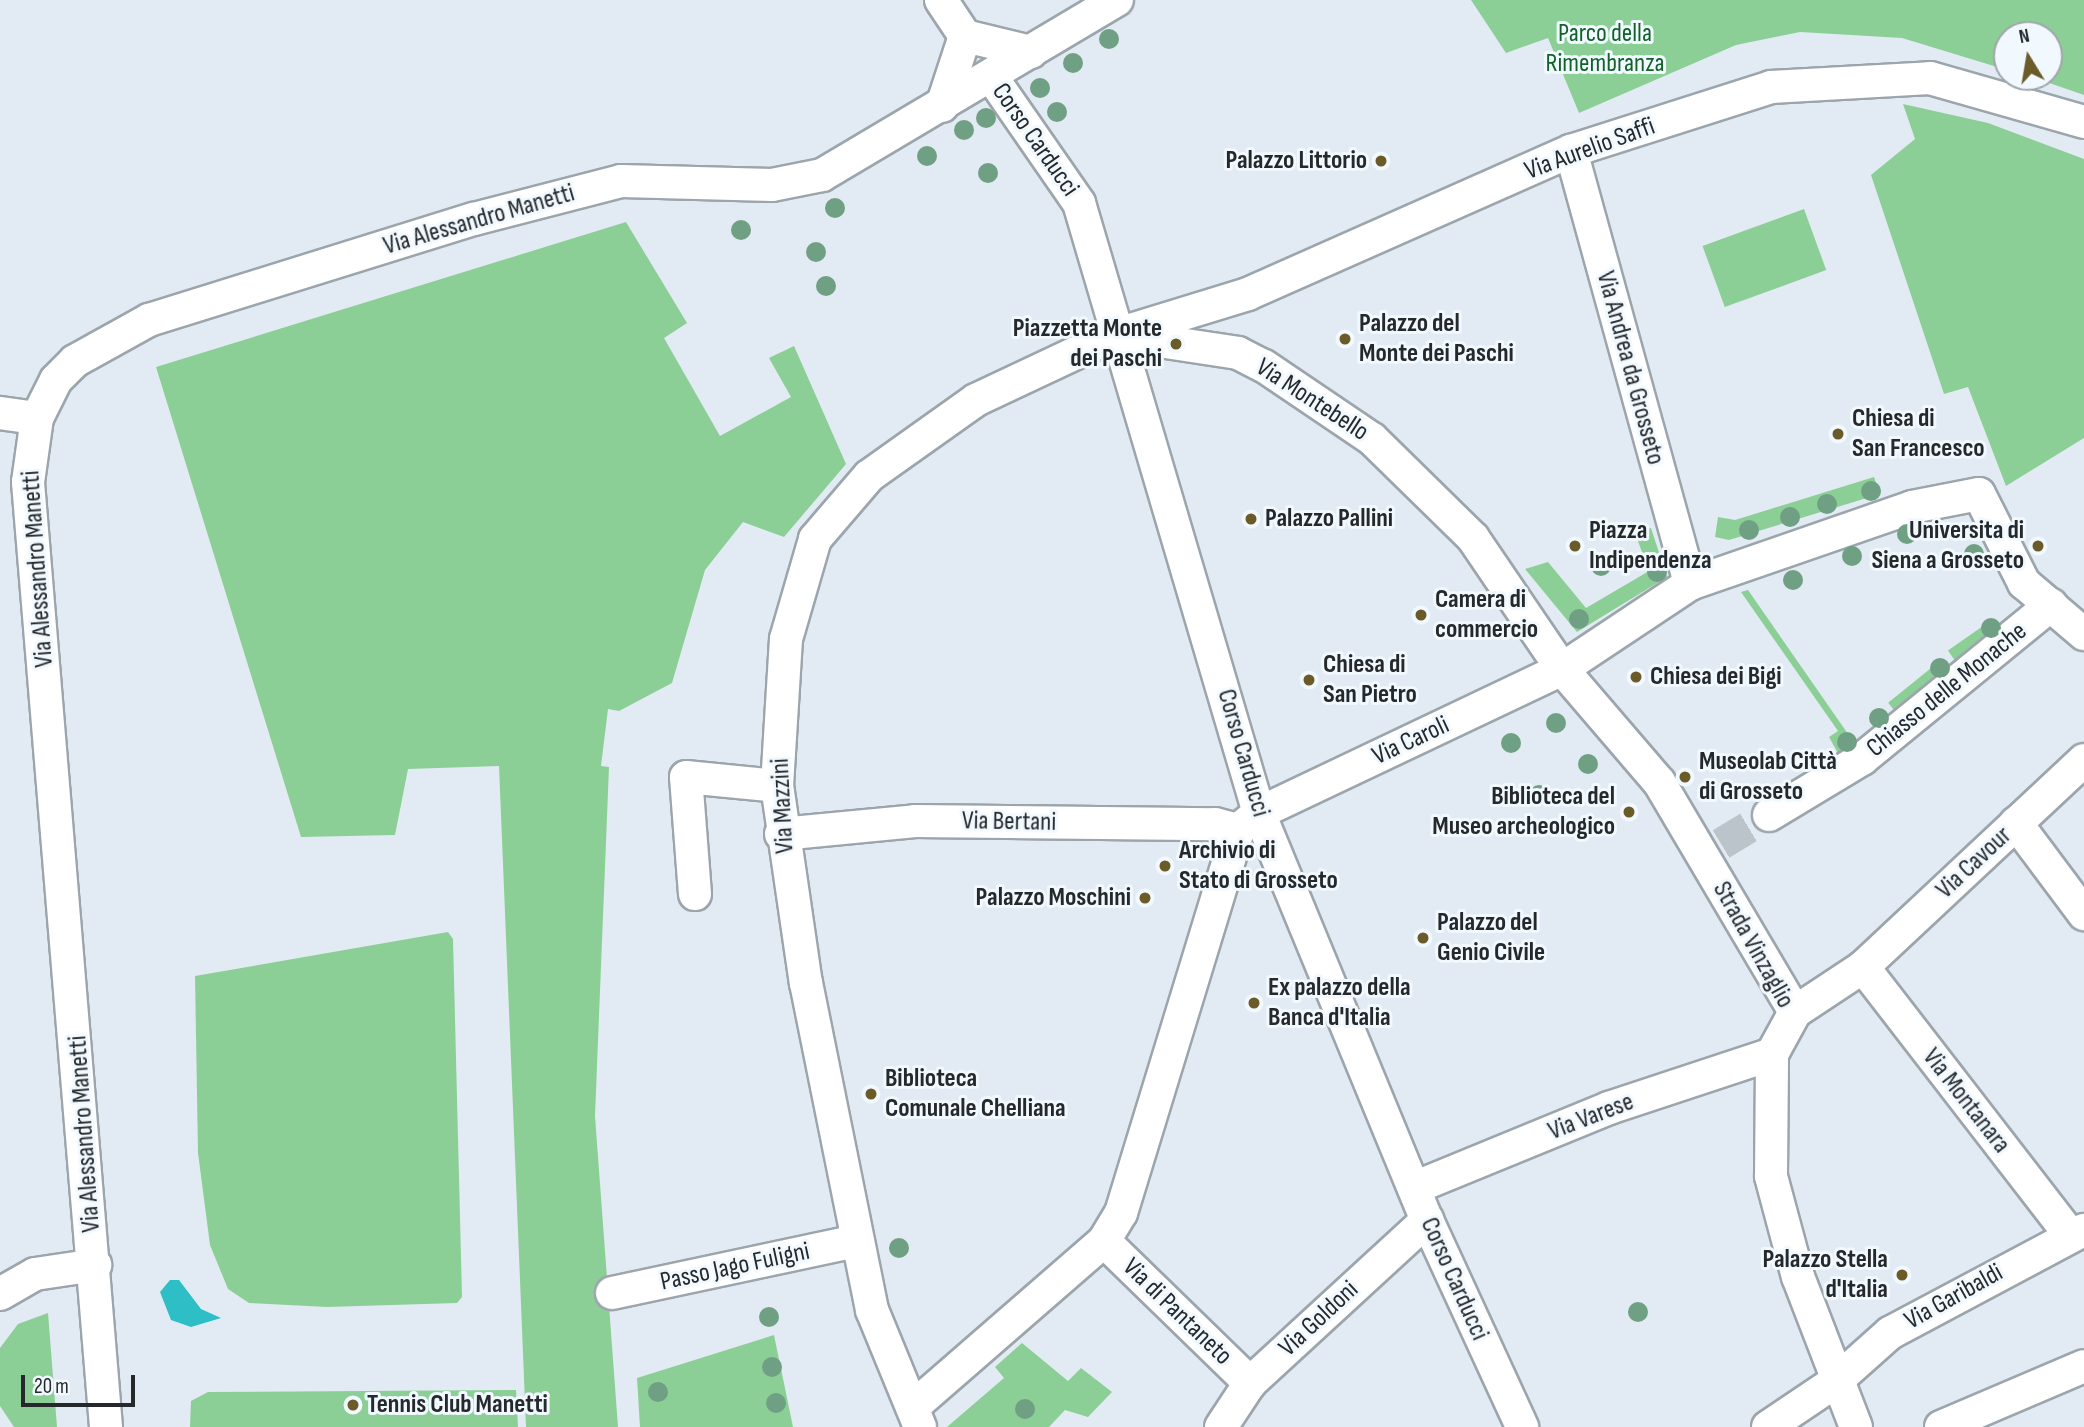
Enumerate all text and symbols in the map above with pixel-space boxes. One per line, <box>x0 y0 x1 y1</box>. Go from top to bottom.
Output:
park label: Parco della Rimembranza <box>1545 18 1665 80</box>
north arrow <box>1993 21 2063 91</box>
text: N <box>2017 25 2031 49</box>
street label: Corso Carducci <box>985 77 1085 203</box>
street label: Via Aurelio Saffi <box>1521 111 1659 187</box>
place label: Palazzo Littorio <box>1225 145 1367 177</box>
marker: Palazzo Littorio <box>1373 153 1389 169</box>
street label: Via Alessandro Manetti <box>380 178 578 262</box>
street label: Via Andrea da Grosseto <box>1589 268 1671 468</box>
place label: Palazzo del Monte dei Paschi <box>1359 308 1514 370</box>
place label: Piazzetta Monte dei Paschi <box>1013 313 1162 374</box>
marker: Palazzo del Monte dei Paschi <box>1337 331 1353 347</box>
marker: Piazzetta Monte dei Paschi <box>1168 336 1184 352</box>
street label: Via Montebello <box>1250 352 1374 448</box>
place label: Chiesa di San Francesco <box>1852 403 1985 464</box>
marker: Chiesa di San Francesco <box>1830 426 1846 442</box>
street label: Via Alessandro Manetti <box>16 470 60 668</box>
place label: Palazzo Pallini <box>1265 503 1393 535</box>
marker: Palazzo Pallini <box>1243 511 1259 527</box>
place label: Piazza Indipendenza <box>1589 515 1712 576</box>
place label: Universita di Siena a Grosseto <box>1872 515 2024 576</box>
marker: Piazza Indipendenza <box>1567 538 1583 554</box>
marker: Universita di Siena a Grosseto <box>2030 538 2046 554</box>
place label: Camera di commercio <box>1435 584 1538 646</box>
marker: Camera di commercio <box>1413 607 1429 623</box>
street label: Chiasso delle Monache <box>1861 616 2033 764</box>
place label: Chiesa di San Pietro <box>1323 649 1417 710</box>
place label: Chiesa dei Bigi <box>1650 661 1782 693</box>
marker: Chiesa dei Bigi <box>1628 669 1644 685</box>
marker: Chiesa di San Pietro <box>1301 672 1317 688</box>
street label: Corso Carducci <box>1210 686 1276 820</box>
street label: Via Caroli <box>1368 710 1454 772</box>
place label: Museolab Città di Grosseto <box>1699 746 1837 808</box>
street label: Via Mazzini <box>765 757 801 855</box>
marker: Museolab Città di Grosseto <box>1677 769 1693 785</box>
place label: Biblioteca del Museo archeologico <box>1432 781 1615 842</box>
marker: Biblioteca del Museo archeologico <box>1621 804 1637 820</box>
street label: Via Bertani <box>962 806 1056 838</box>
street label: Via Cavour <box>1930 820 2018 906</box>
place label: Archivio di Stato di Grosseto <box>1179 835 1338 896</box>
marker: Archivio di Stato di Grosseto <box>1157 858 1173 874</box>
street label: Strada Vinzaglio <box>1706 876 1800 1014</box>
place label: Palazzo Moschini <box>976 882 1131 914</box>
marker: Palazzo Moschini <box>1137 890 1153 906</box>
place label: Palazzo del Genio Civile <box>1437 907 1545 968</box>
marker: Palazzo del Genio Civile <box>1415 930 1431 946</box>
place label: Ex palazzo della Banca d'Italia <box>1268 972 1411 1034</box>
marker: Ex palazzo della Banca d'Italia <box>1246 995 1262 1011</box>
street label: Via Alessandro Manetti <box>63 1035 107 1233</box>
street label: Via Montanara <box>1915 1042 2017 1160</box>
place label: Biblioteca Comunale Chelliana <box>885 1063 1066 1124</box>
marker: Biblioteca Comunale Chelliana <box>863 1086 879 1102</box>
street label: Via Varese <box>1544 1087 1638 1147</box>
street label: Corso Carducci <box>1413 1213 1495 1345</box>
street label: Passo Jago Fuligni <box>658 1236 812 1298</box>
place label: Palazzo Stella d'Italia <box>1762 1244 1888 1306</box>
street label: Via di Pantaneto <box>1116 1252 1238 1372</box>
street label: Via Garibaldi <box>1900 1257 2008 1337</box>
marker: Palazzo Stella d'Italia <box>1894 1267 1910 1283</box>
street label: Via Goldoni <box>1273 1275 1365 1363</box>
scale bar <box>24 1360 138 1404</box>
text: 20 m <box>34 1374 69 1399</box>
place label: Tennis Club Manetti <box>367 1389 548 1421</box>
marker: Tennis Club Manetti <box>345 1397 361 1413</box>

